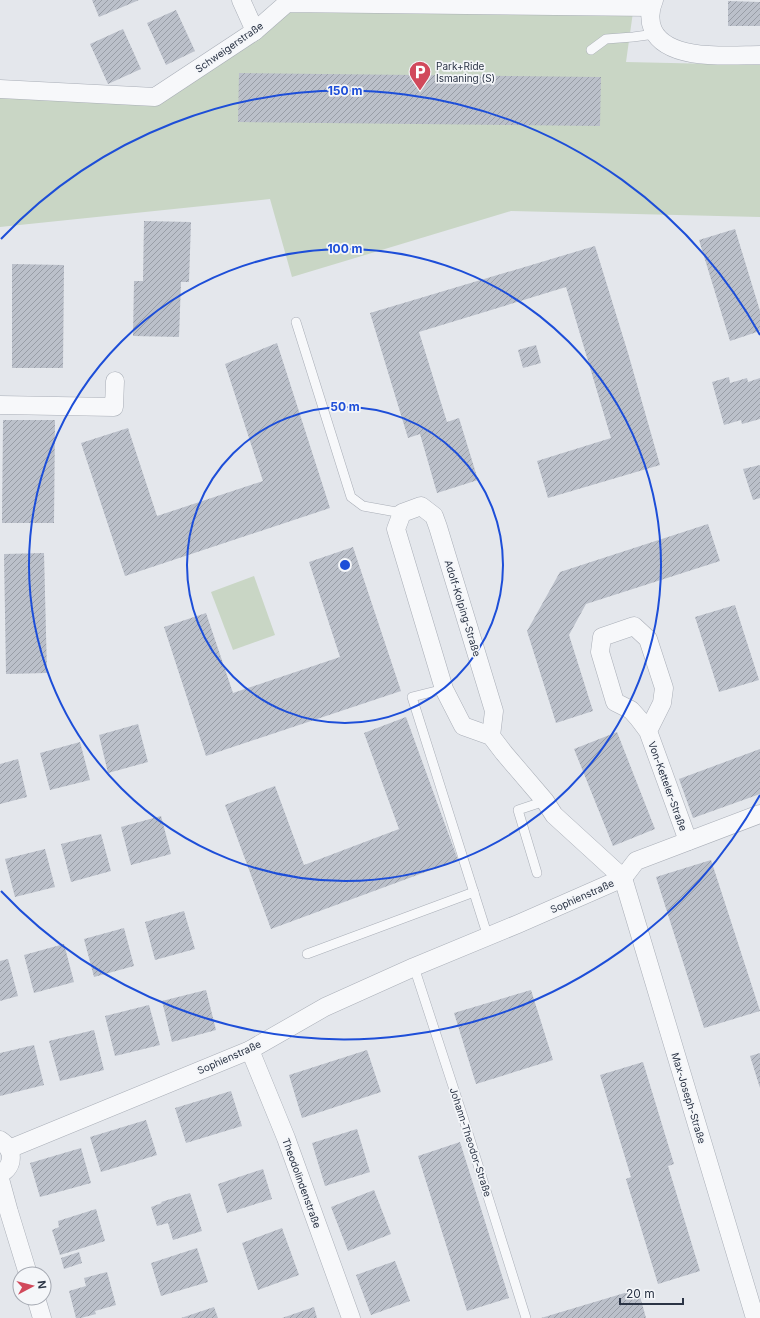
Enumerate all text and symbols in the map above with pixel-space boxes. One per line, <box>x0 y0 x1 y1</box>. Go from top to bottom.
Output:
street label: Schweigerstraße <box>193 19 265 75</box>
parking icon: Park+Ride Ismaning (S) <box>407 59 433 92</box>
place label: Park+Ride Ismaning (S) <box>436 60 495 84</box>
text: 150 m <box>328 83 362 98</box>
text: 100 m <box>327 241 363 256</box>
text: 50 m <box>330 399 360 414</box>
centre of rings <box>338 558 352 572</box>
street label: Adolf-Kolping-Straße <box>443 558 483 658</box>
street label: Von-Ketteler-Straße <box>646 740 690 833</box>
street label: Sophienstraße <box>548 877 616 915</box>
street label: Sophienstraße <box>195 1038 263 1076</box>
street label: Max-Joseph-Straße <box>669 1051 709 1145</box>
street label: Johann-Theodor-Straße <box>448 1086 494 1198</box>
street label: Theodolindenstraße <box>280 1136 324 1230</box>
north arrow <box>12 1266 52 1306</box>
text: N <box>34 1280 49 1290</box>
scale bar <box>620 1280 683 1306</box>
text: 20 m <box>626 1286 655 1301</box>

